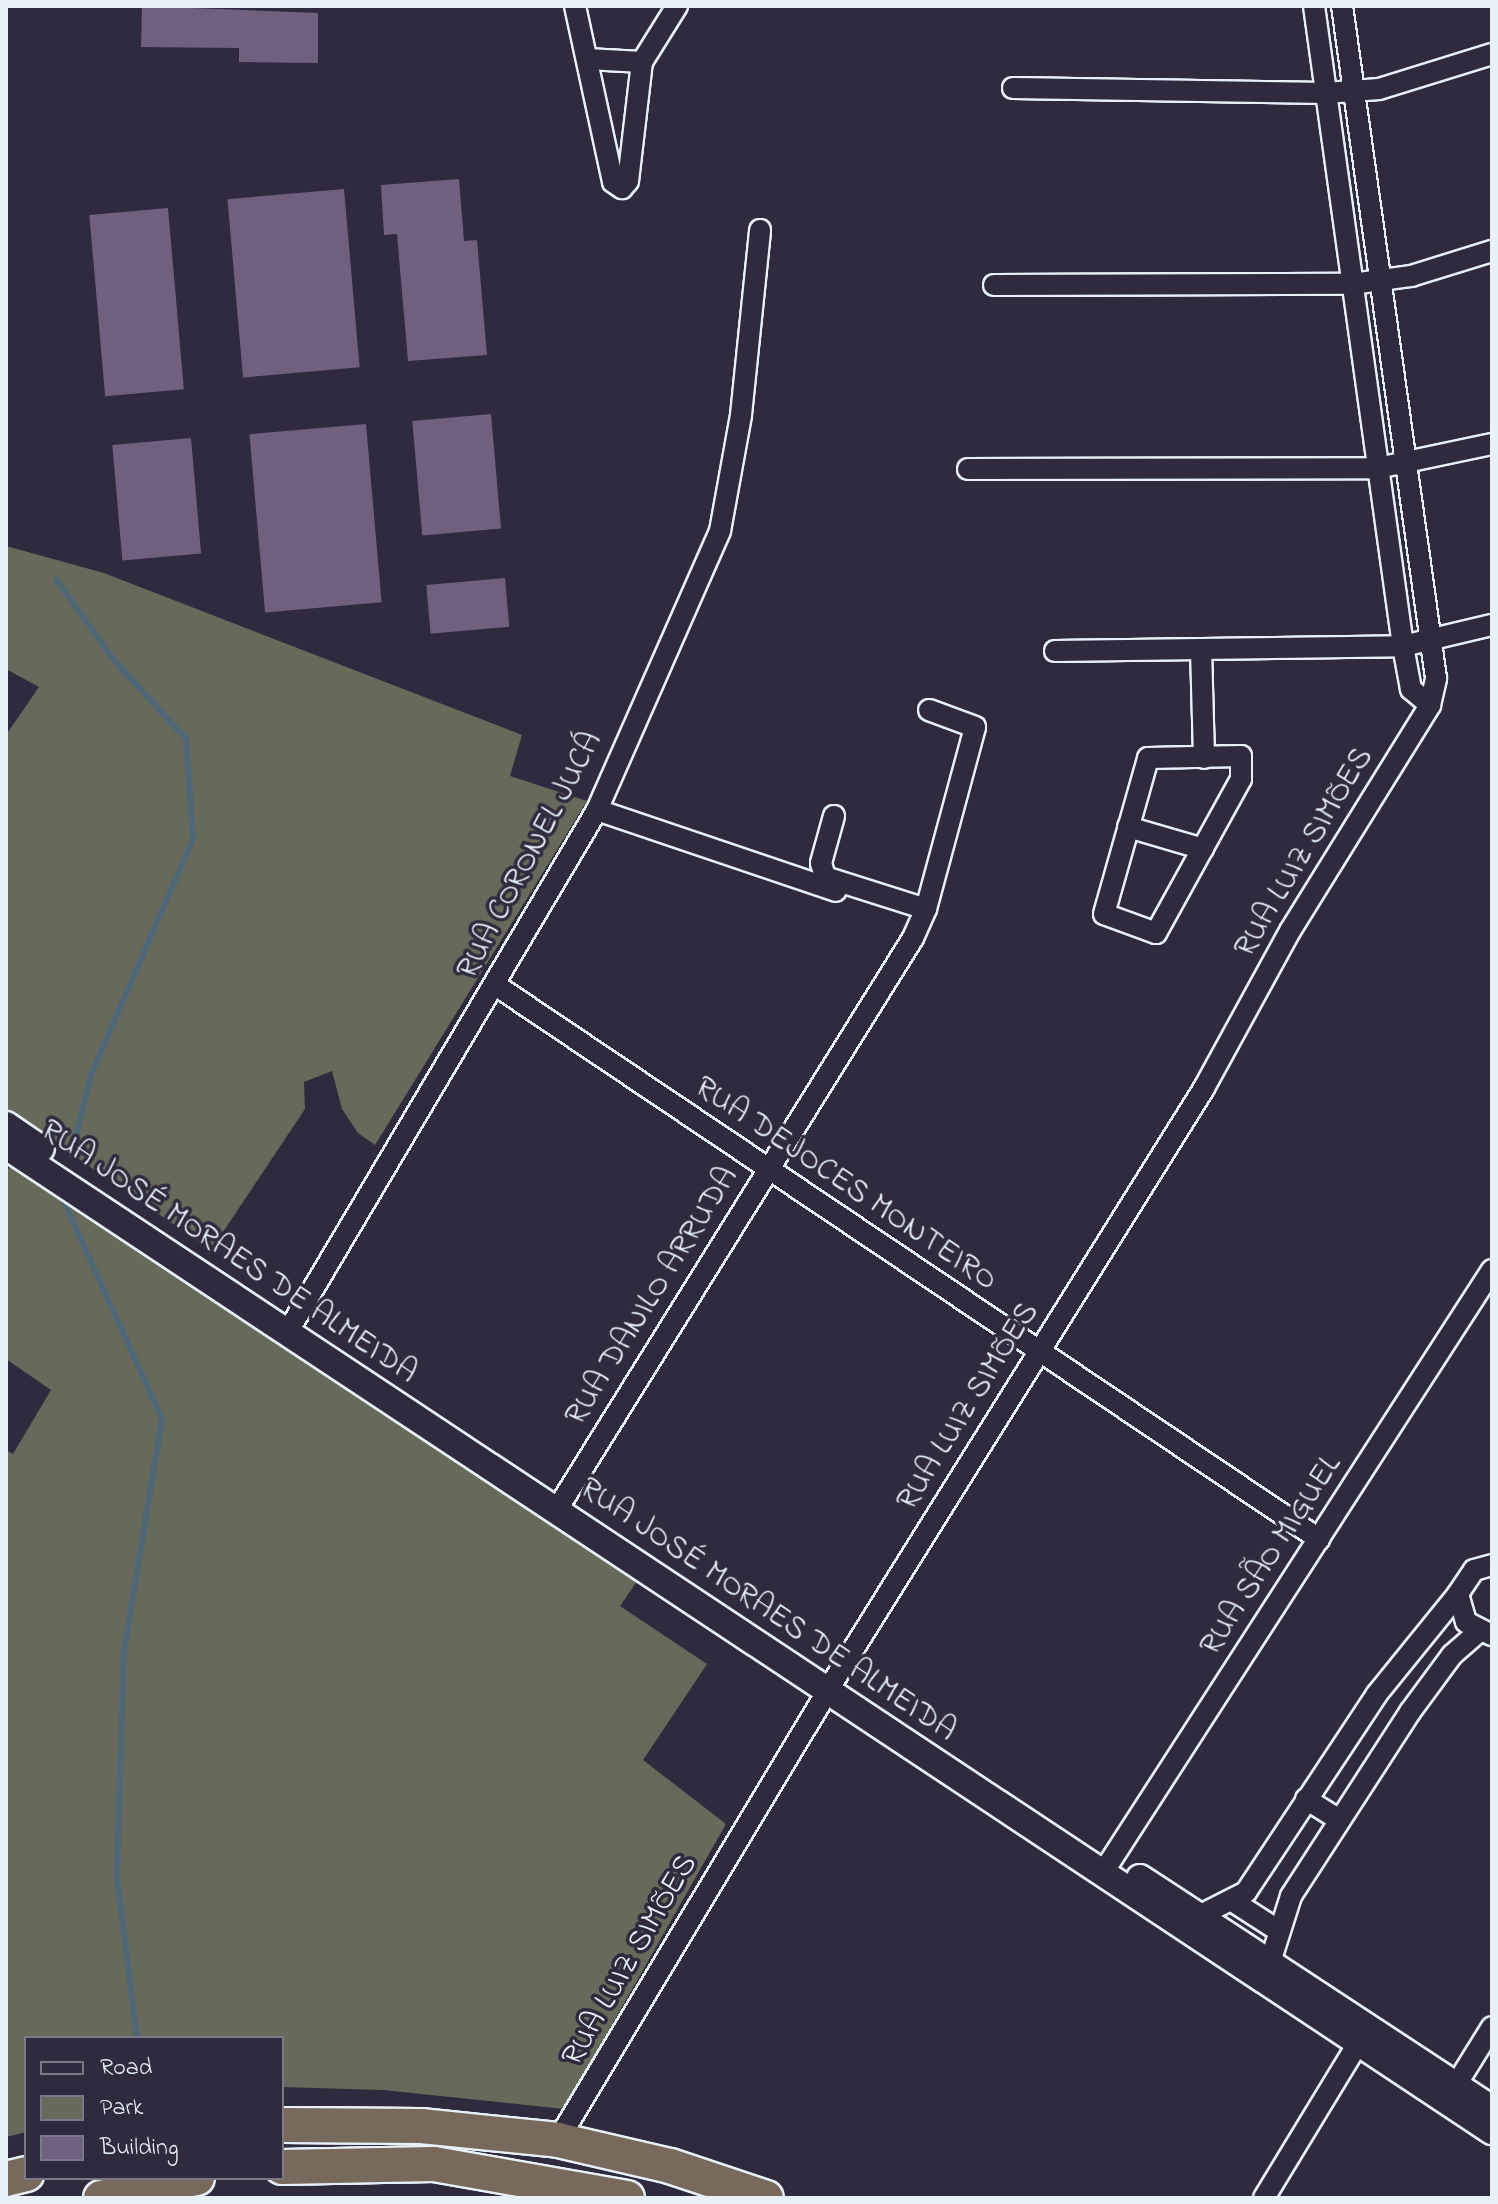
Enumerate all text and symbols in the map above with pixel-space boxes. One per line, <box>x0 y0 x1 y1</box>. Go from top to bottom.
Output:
street label: RUA CORONEL JUCÁ <box>450 726 612 986</box>
street label: RUA LUIZ SIMÕES <box>1227 741 1383 965</box>
street label: RUA DEJOCES MONTEIRO <box>686 1069 1004 1301</box>
street label: RUA JOSÉ MORAES DE ALMEIDA <box>32 1112 424 1394</box>
street label: RUA DANILO ARRUDA <box>558 1161 748 1433</box>
street label: RUA LUIZ SIMÕES <box>890 1296 1048 1518</box>
street label: RUA SÃO MIGUEL <box>1193 1448 1351 1664</box>
street label: RUA JOSÉ MORAES DE ALMEIDA <box>571 1470 963 1752</box>
street label: RUA LUIZ SIMÕES <box>555 1848 707 2074</box>
legend <box>24 2036 284 2180</box>
text: Road <box>100 2051 152 2086</box>
text: Park <box>100 2091 143 2126</box>
text: Building <box>100 2131 179 2166</box>

